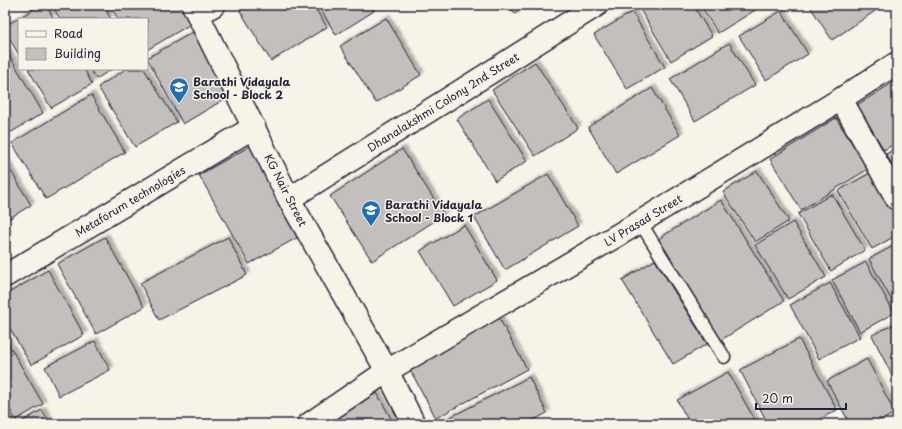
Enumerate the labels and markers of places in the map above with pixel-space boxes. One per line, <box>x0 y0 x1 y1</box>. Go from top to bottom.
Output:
place label: Barathi Vidayala School - Block 2 <box>193 73 290 103</box>
school or university icon: Barathi Vidayala School - Block 2 <box>168 76 190 104</box>
place label: Barathi Vidayala School - Block 1 <box>385 196 482 226</box>
school or university icon: Barathi Vidayala School - Block 1 <box>360 199 382 227</box>

